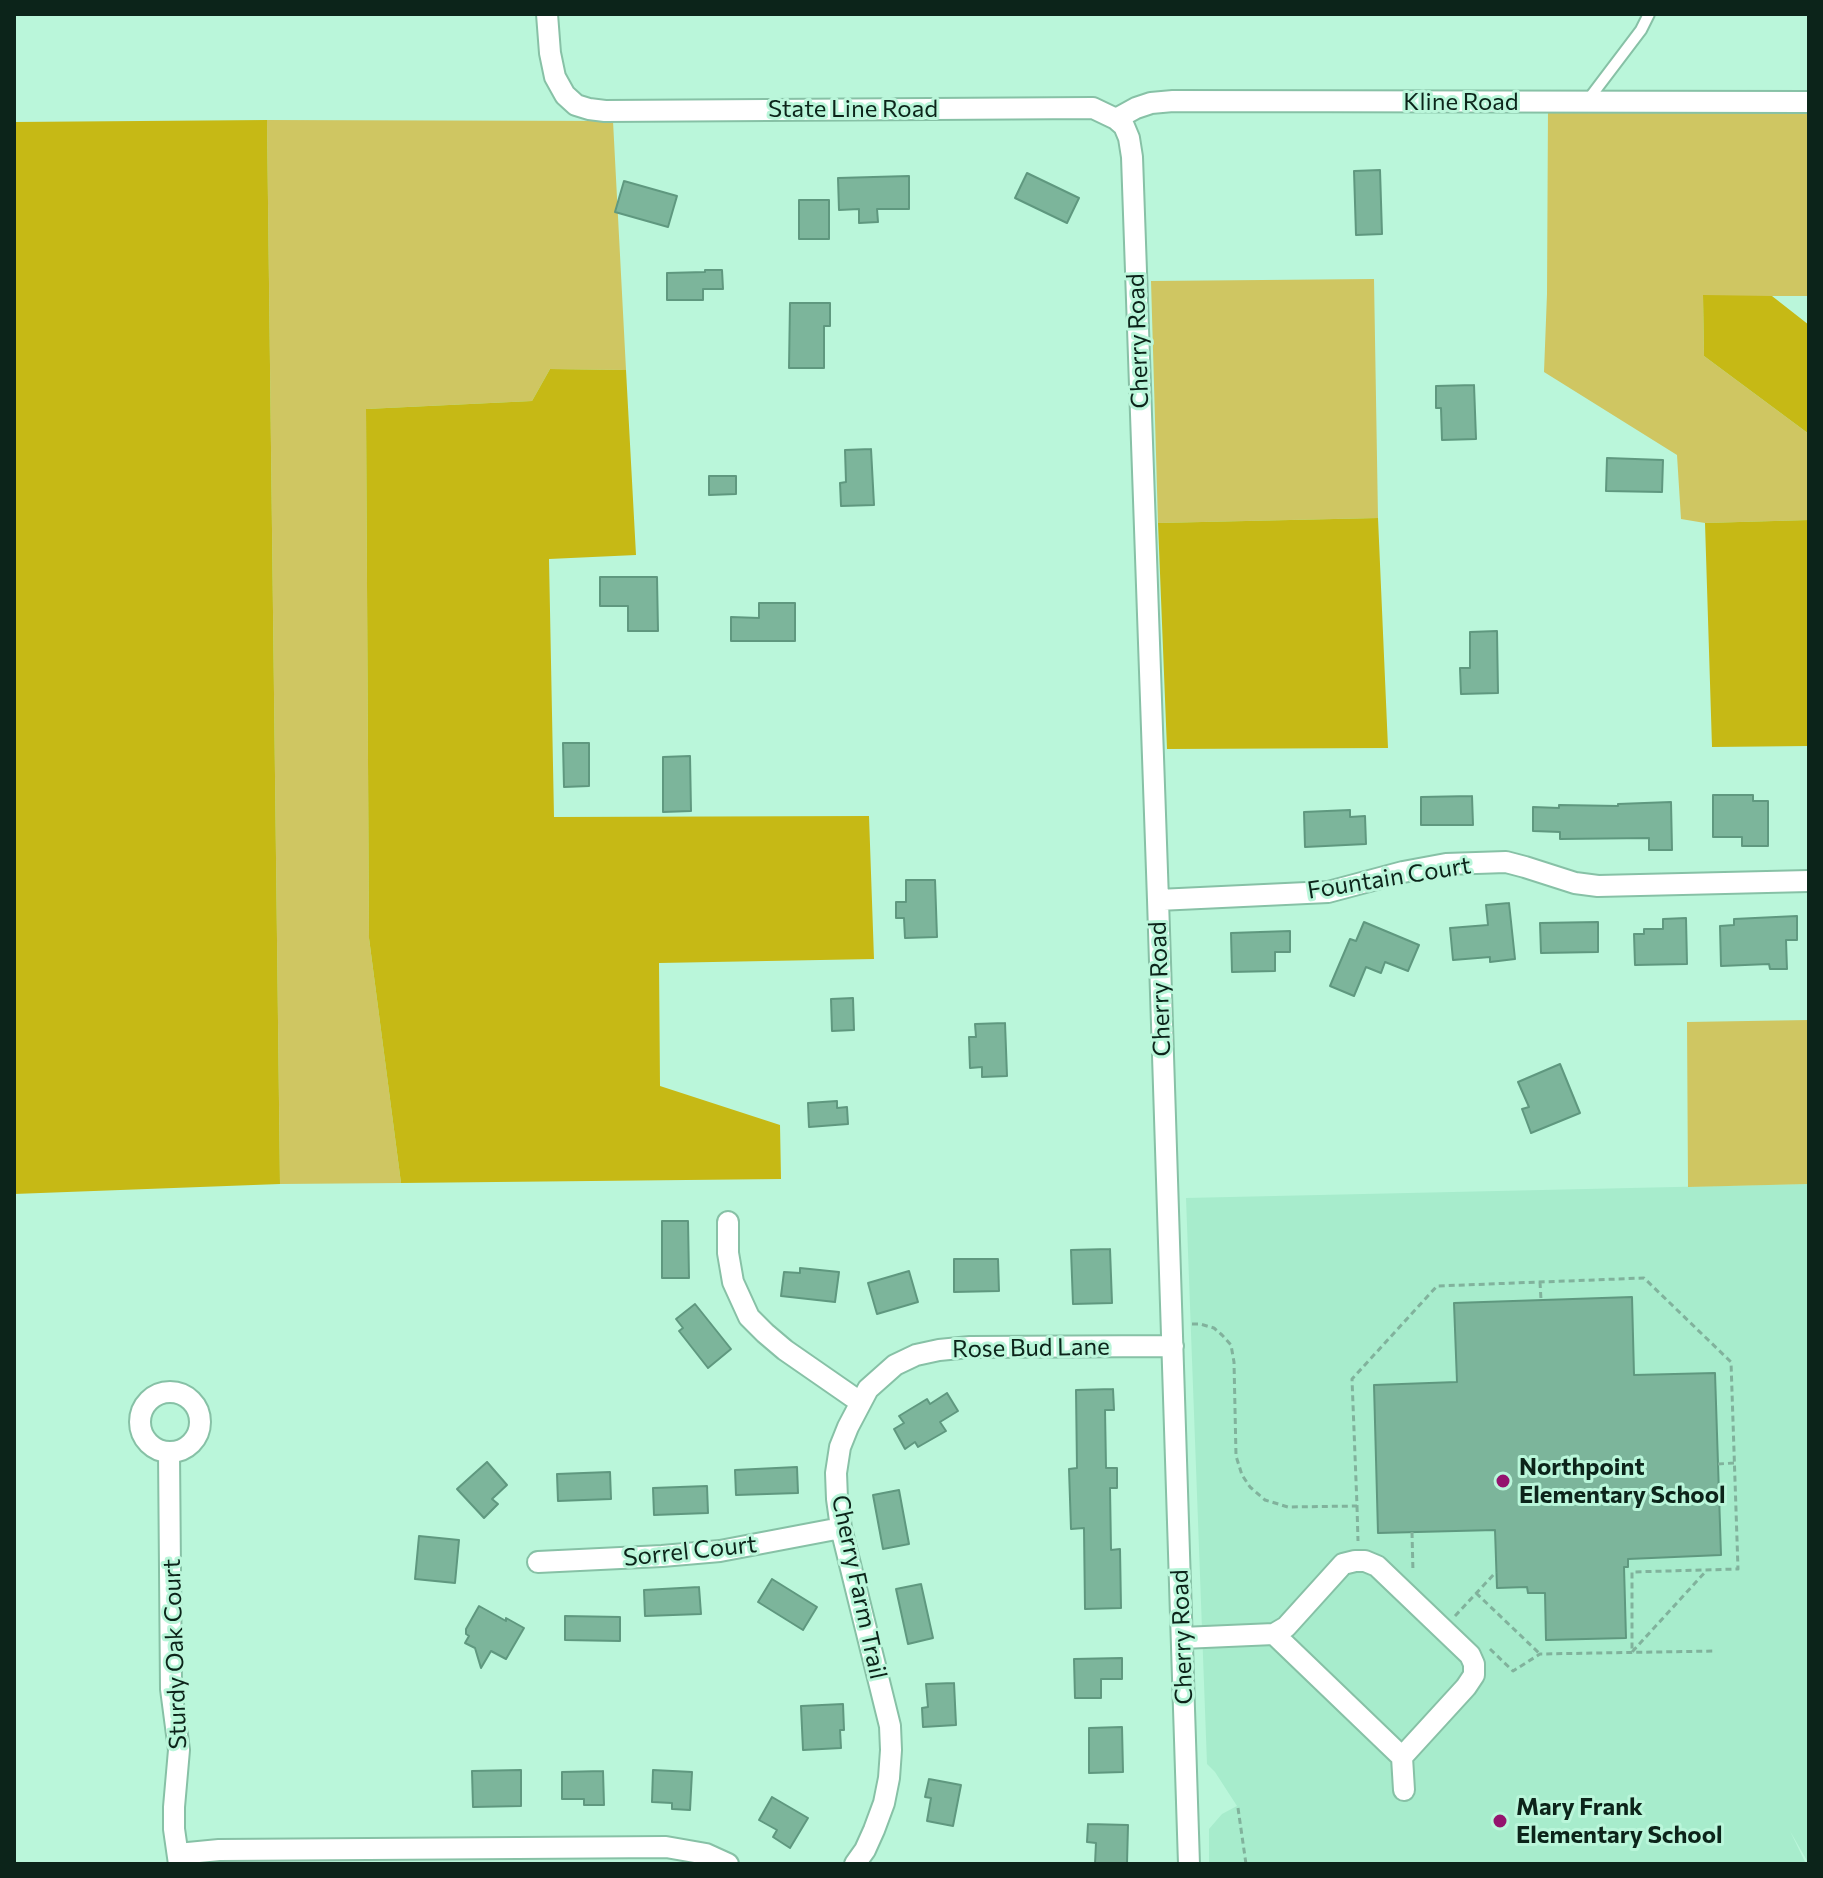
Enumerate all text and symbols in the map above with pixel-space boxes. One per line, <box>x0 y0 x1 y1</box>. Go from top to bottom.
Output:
street label: Kline Road <box>1403 88 1519 116</box>
street label: State Line Road <box>768 95 938 123</box>
street label: Cherry Road <box>1121 273 1155 409</box>
street label: Fountain Court <box>1305 851 1473 905</box>
street label: Cherry Road <box>1143 921 1177 1057</box>
street label: Rose Bud Lane <box>952 1332 1110 1364</box>
place label: Northpoint Elementary School <box>1519 1453 1726 1509</box>
marker: Northpoint Elementary School <box>1494 1472 1512 1490</box>
street label: Cherry Farm Trail <box>825 1492 893 1682</box>
street label: Sorrel Court <box>622 1530 758 1572</box>
street label: Sturdy Oak Court <box>157 1558 193 1750</box>
street label: Cherry Road <box>1165 1569 1199 1705</box>
place label: Mary Frank Elementary School <box>1516 1793 1723 1849</box>
marker: Mary Frank Elementary School <box>1491 1812 1509 1830</box>

